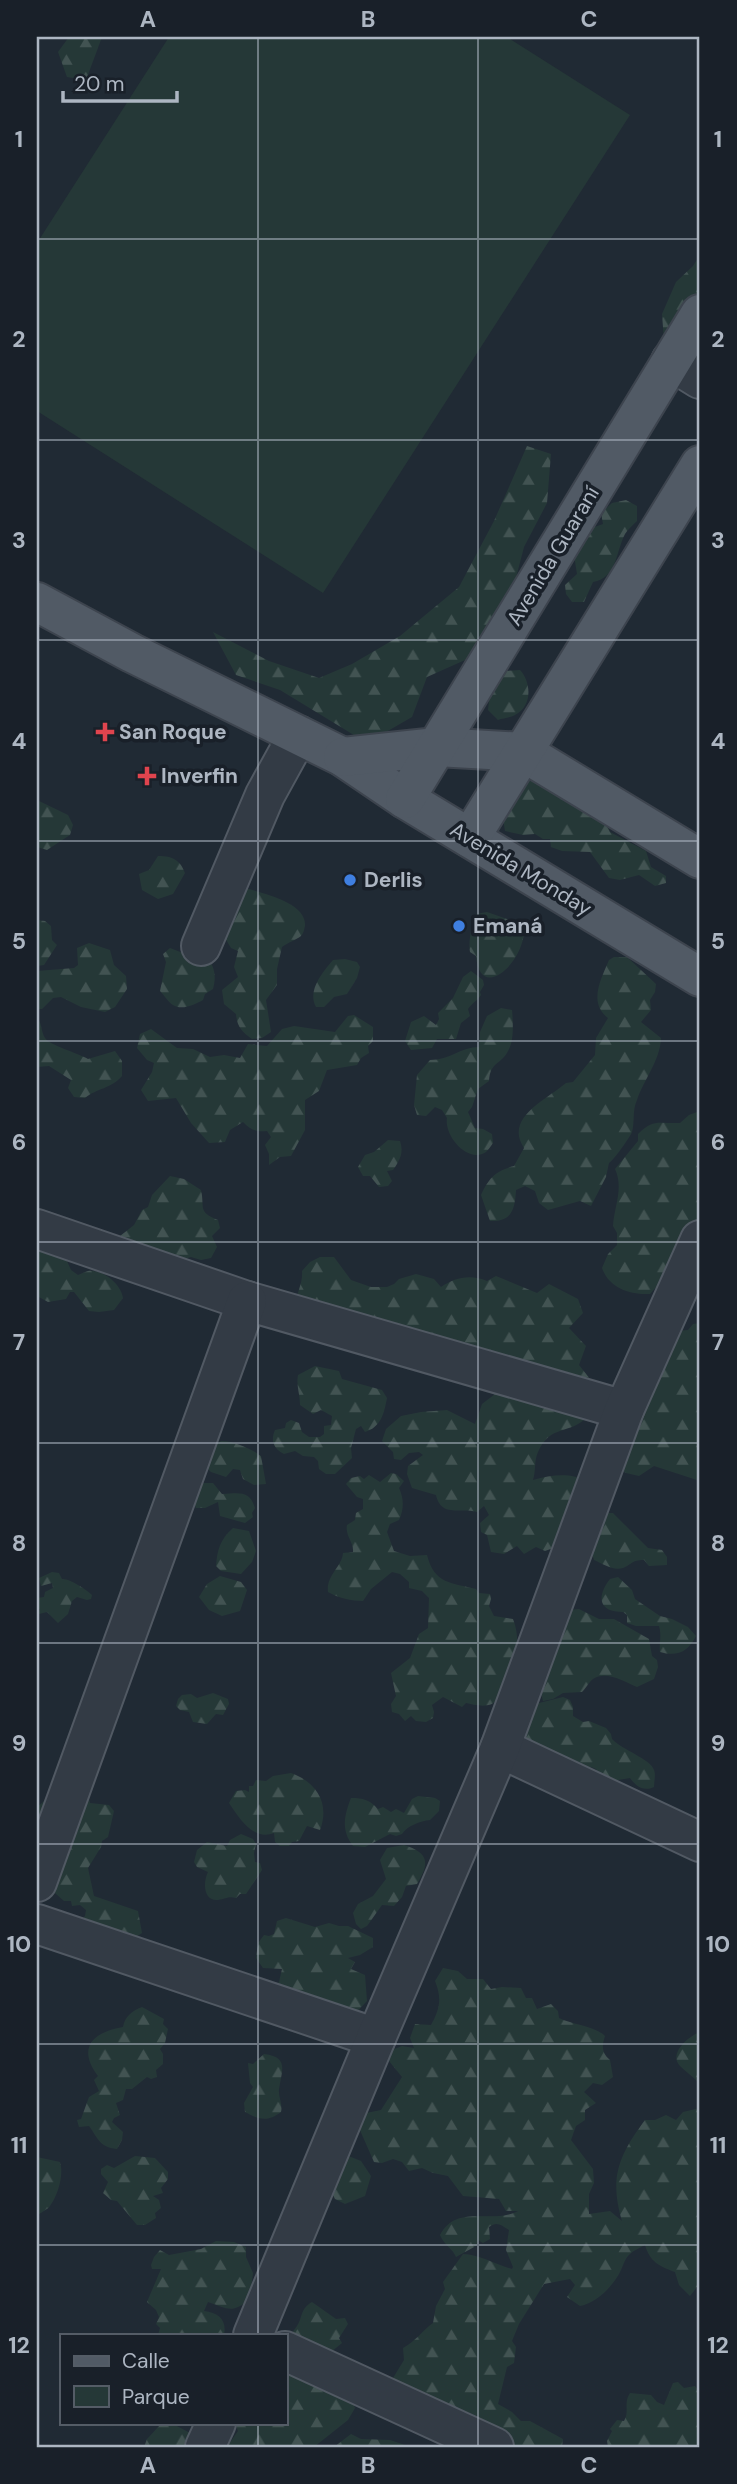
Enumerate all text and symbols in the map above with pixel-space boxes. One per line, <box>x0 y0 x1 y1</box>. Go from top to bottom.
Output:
text: A <box>140 4 156 34</box>
text: B <box>361 4 375 34</box>
text: C <box>581 4 597 34</box>
scale bar <box>63 60 177 104</box>
text: 20 m <box>74 70 125 98</box>
text: 1 <box>15 124 23 154</box>
text: 1 <box>714 124 722 154</box>
text: 2 <box>12 324 26 354</box>
text: 2 <box>711 324 725 354</box>
street label: Avenida Guaraní <box>500 481 606 631</box>
text: 3 <box>12 525 26 555</box>
text: 3 <box>711 525 725 555</box>
place label: San Roque <box>119 718 227 746</box>
marker: San Roque <box>97 724 113 740</box>
text: 4 <box>12 726 27 756</box>
text: 4 <box>711 726 726 756</box>
place label: Inverfin <box>161 762 238 790</box>
marker: Inverfin <box>139 768 155 784</box>
street label: Avenida Monday <box>445 816 597 923</box>
place label: Derlis <box>364 866 423 894</box>
marker: Derlis <box>342 872 358 888</box>
place label: Emaná <box>473 912 543 940</box>
marker: Emaná <box>451 918 467 934</box>
text: 5 <box>12 926 26 956</box>
text: 5 <box>711 926 725 956</box>
text: 6 <box>12 1127 26 1157</box>
text: 6 <box>711 1127 725 1157</box>
text: 7 <box>13 1327 25 1357</box>
text: 7 <box>712 1327 724 1357</box>
text: 8 <box>12 1528 26 1558</box>
text: 8 <box>711 1528 725 1558</box>
text: 9 <box>12 1728 26 1758</box>
text: 9 <box>711 1728 725 1758</box>
text: 10 <box>7 1929 31 1959</box>
text: 10 <box>706 1929 730 1959</box>
text: 11 <box>11 2130 27 2160</box>
text: 11 <box>710 2130 726 2160</box>
text: 12 <box>8 2330 30 2360</box>
text: 12 <box>707 2330 729 2360</box>
legend <box>60 2334 287 2424</box>
text: Calle <box>122 2347 170 2375</box>
text: Parque <box>122 2383 190 2411</box>
text: A <box>140 2450 156 2480</box>
text: B <box>361 2450 375 2480</box>
text: C <box>581 2450 597 2480</box>

